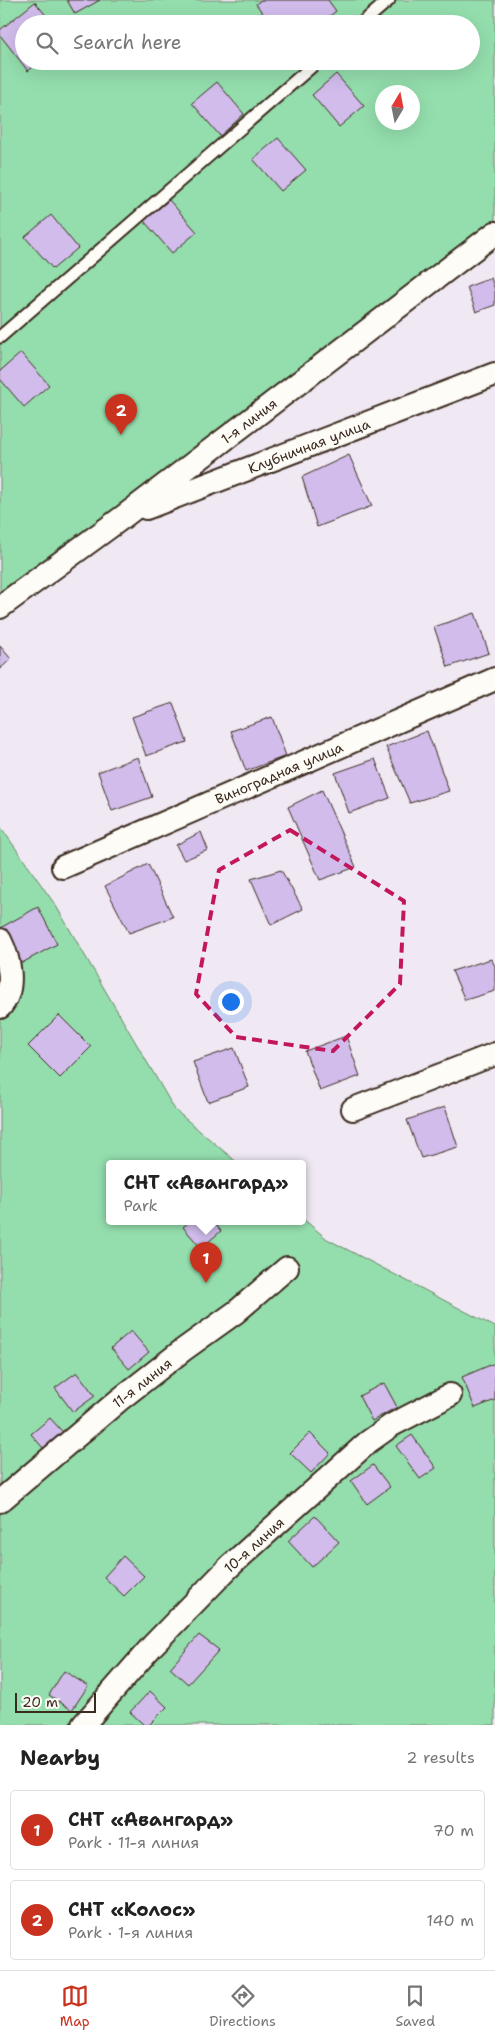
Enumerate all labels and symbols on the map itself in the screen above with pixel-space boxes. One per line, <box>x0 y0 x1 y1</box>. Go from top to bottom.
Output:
north arrow <box>375 85 420 130</box>
pin: 2 <box>105 394 137 435</box>
street label: 1-я линия <box>217 394 281 448</box>
street label: Клубничная улица <box>246 414 373 478</box>
street label: Виноградная улица <box>212 738 346 808</box>
your location <box>218 989 244 1015</box>
pin: 1 <box>190 1242 222 1283</box>
street label: 11-я линия <box>109 1354 175 1412</box>
street label: 10-я линия <box>220 1513 288 1577</box>
scale bar <box>15 1690 96 1713</box>

